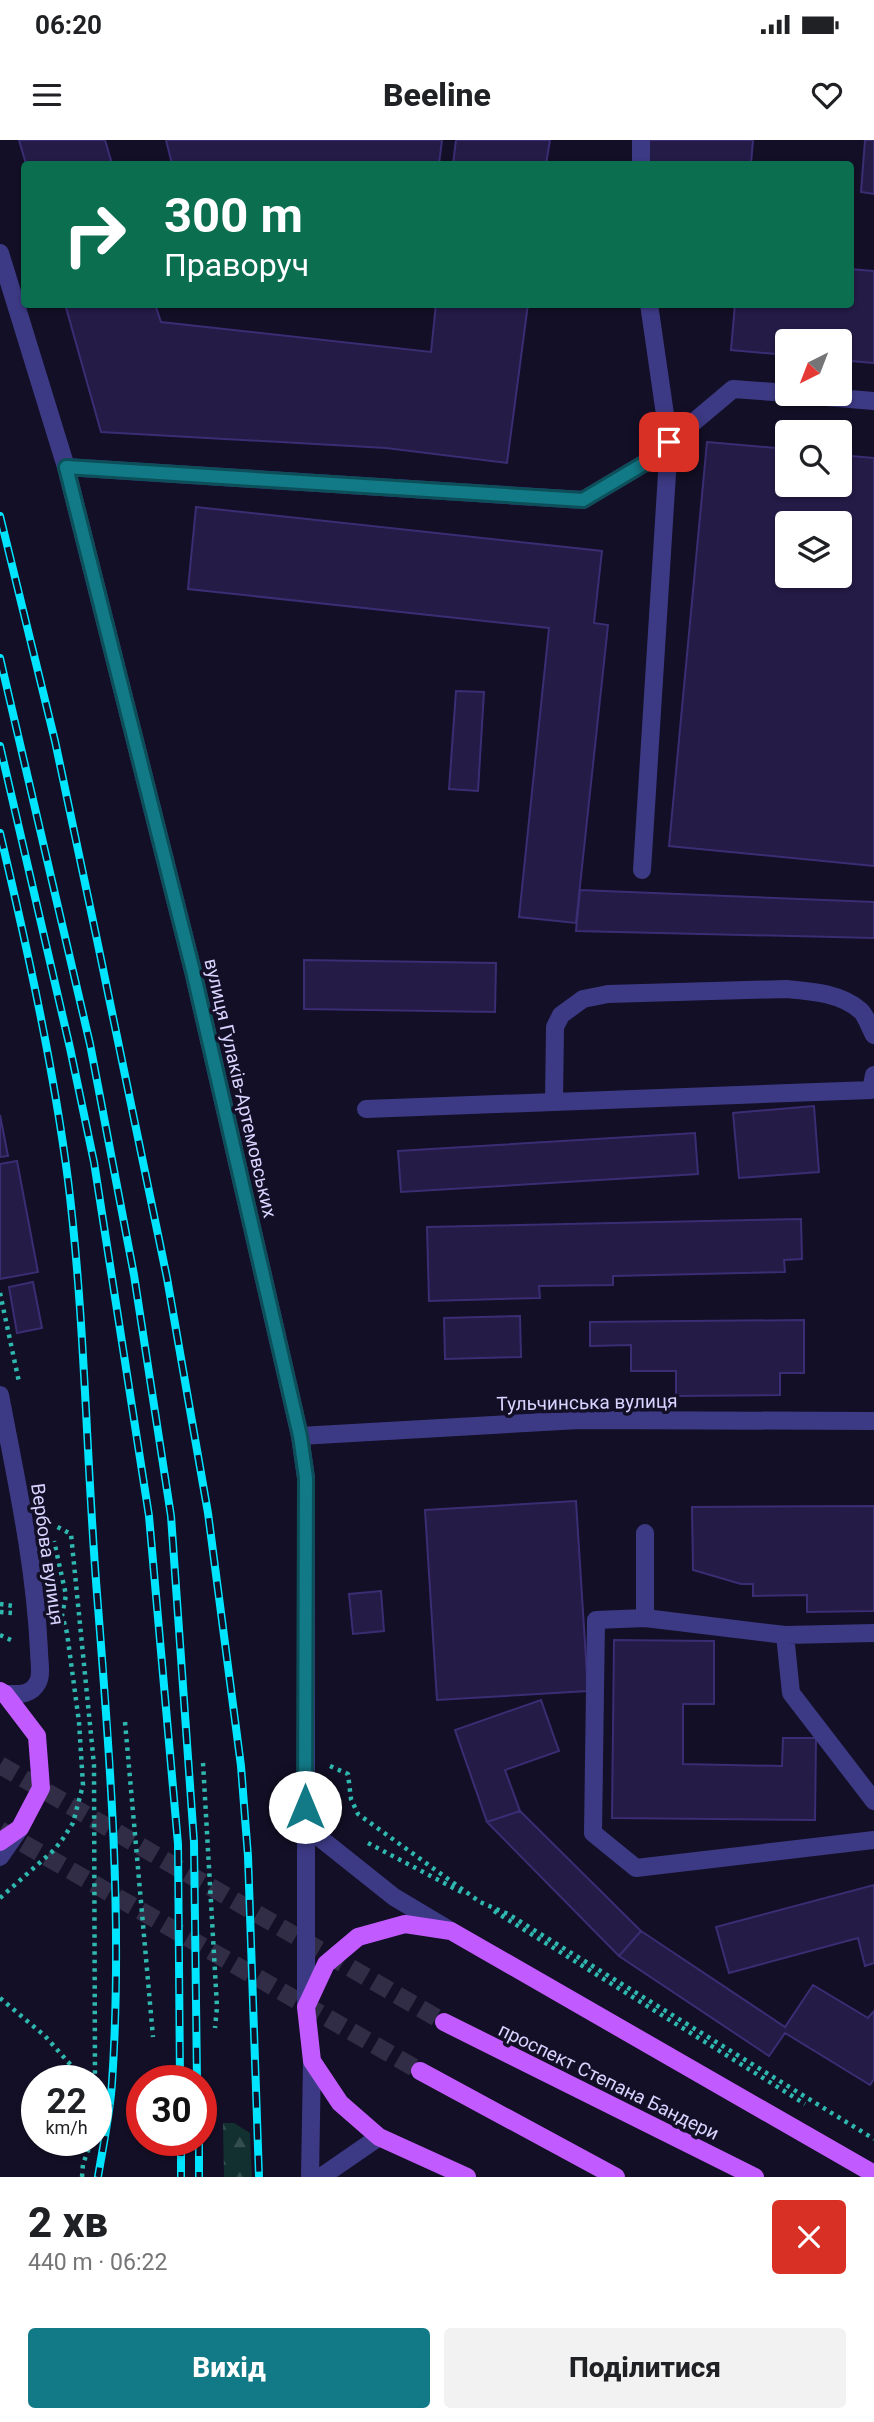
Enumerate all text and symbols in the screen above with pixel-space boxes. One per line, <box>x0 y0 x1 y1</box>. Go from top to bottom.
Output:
text: 06:20 <box>35 10 102 40</box>
icon: menu <box>28 76 66 114</box>
text: Beeline <box>383 76 491 114</box>
icon: heart <box>808 76 846 114</box>
text: 300 m <box>164 187 303 244</box>
icon: right <box>49 189 140 280</box>
text: Праворуч <box>164 246 309 284</box>
north arrow <box>775 329 852 406</box>
map controls <box>775 329 852 588</box>
pin <box>639 412 699 472</box>
button: search <box>775 420 852 497</box>
icon: arrive <box>650 423 688 461</box>
button: layers <box>775 511 852 588</box>
street label: вулиця Гулаків-Артемовських <box>199 956 282 1221</box>
street label: Тульчинська вулиця <box>496 1389 678 1416</box>
street label: Вербова вулиця <box>26 1482 69 1626</box>
position arrow <box>268 1770 342 1844</box>
street label: проспект Степана Бандери <box>495 2018 723 2145</box>
speed limit sign: 30 <box>126 2065 217 2156</box>
text: 22 <box>46 2081 87 2122</box>
text: km/h <box>45 2117 88 2138</box>
text: 2 хв <box>28 2198 108 2247</box>
button: close <box>772 2200 846 2274</box>
text: 440 m · 06:22 <box>28 2249 167 2276</box>
button: Вихід <box>28 2328 430 2408</box>
button: Поділитися <box>444 2328 846 2408</box>

